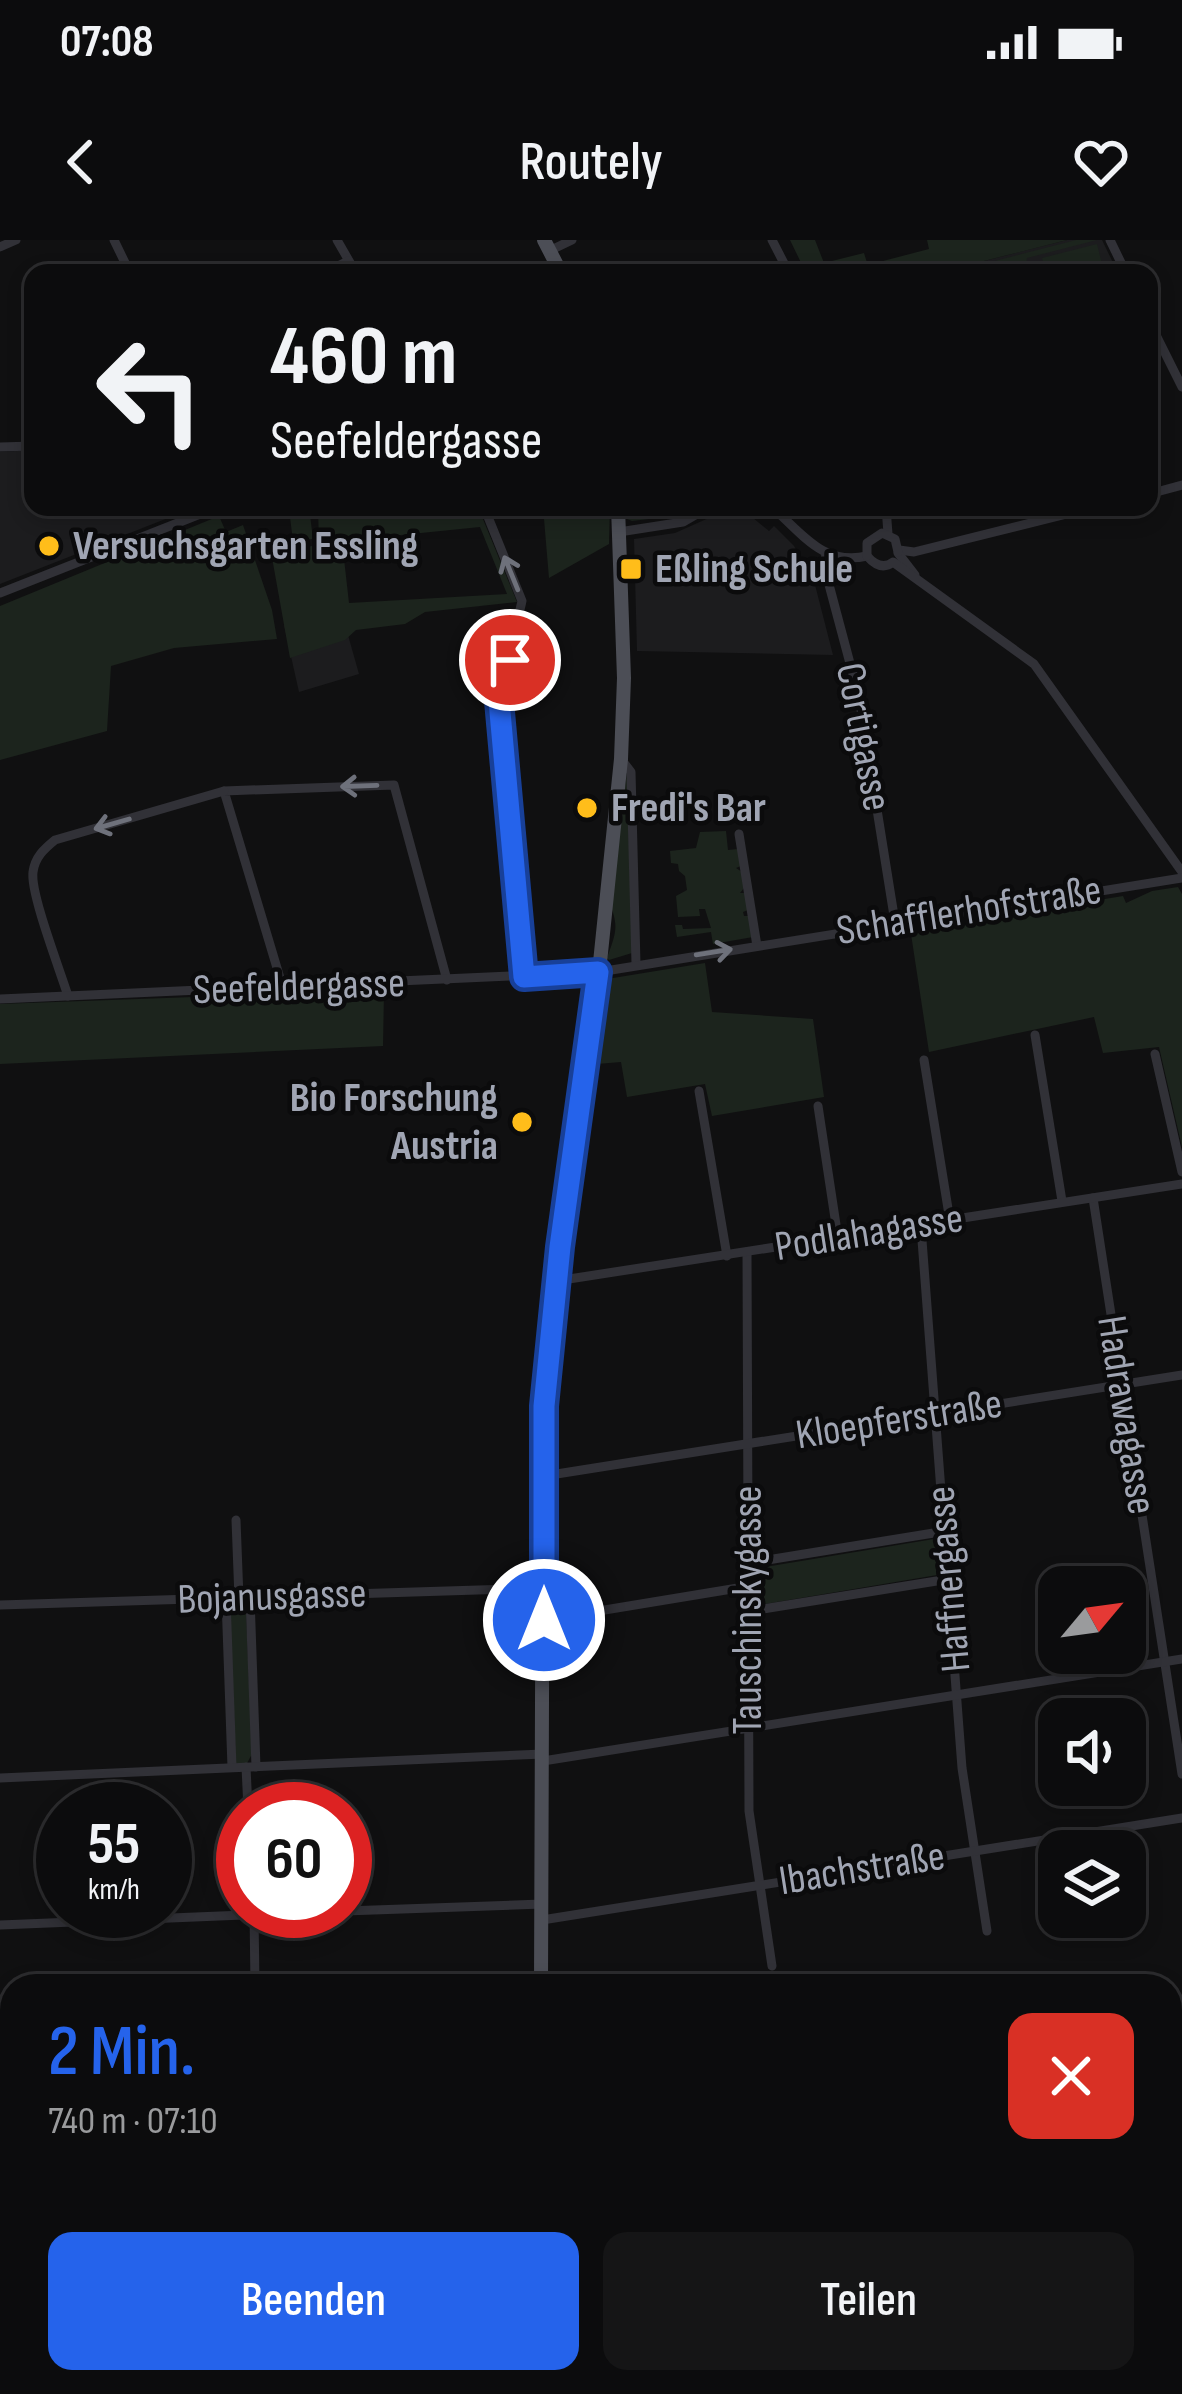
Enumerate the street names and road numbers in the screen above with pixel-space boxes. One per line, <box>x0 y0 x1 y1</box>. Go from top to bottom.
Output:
street label: Cortigasse <box>824 659 902 815</box>
street label: Schafflerhofstraße <box>833 865 1105 957</box>
street label: Seefeldergasse <box>192 958 406 1016</box>
street label: Podlahagasse <box>771 1193 967 1273</box>
street label: Hadrawagasse <box>1085 1312 1167 1518</box>
street label: Kloepferstraße <box>792 1379 1006 1461</box>
street label: Haffnergasse <box>915 1484 983 1674</box>
street label: Tauschinskygasse <box>723 1486 774 1734</box>
street label: Bojanusgasse <box>177 1568 367 1626</box>
street label: Ibachstraße <box>776 1831 948 1907</box>

